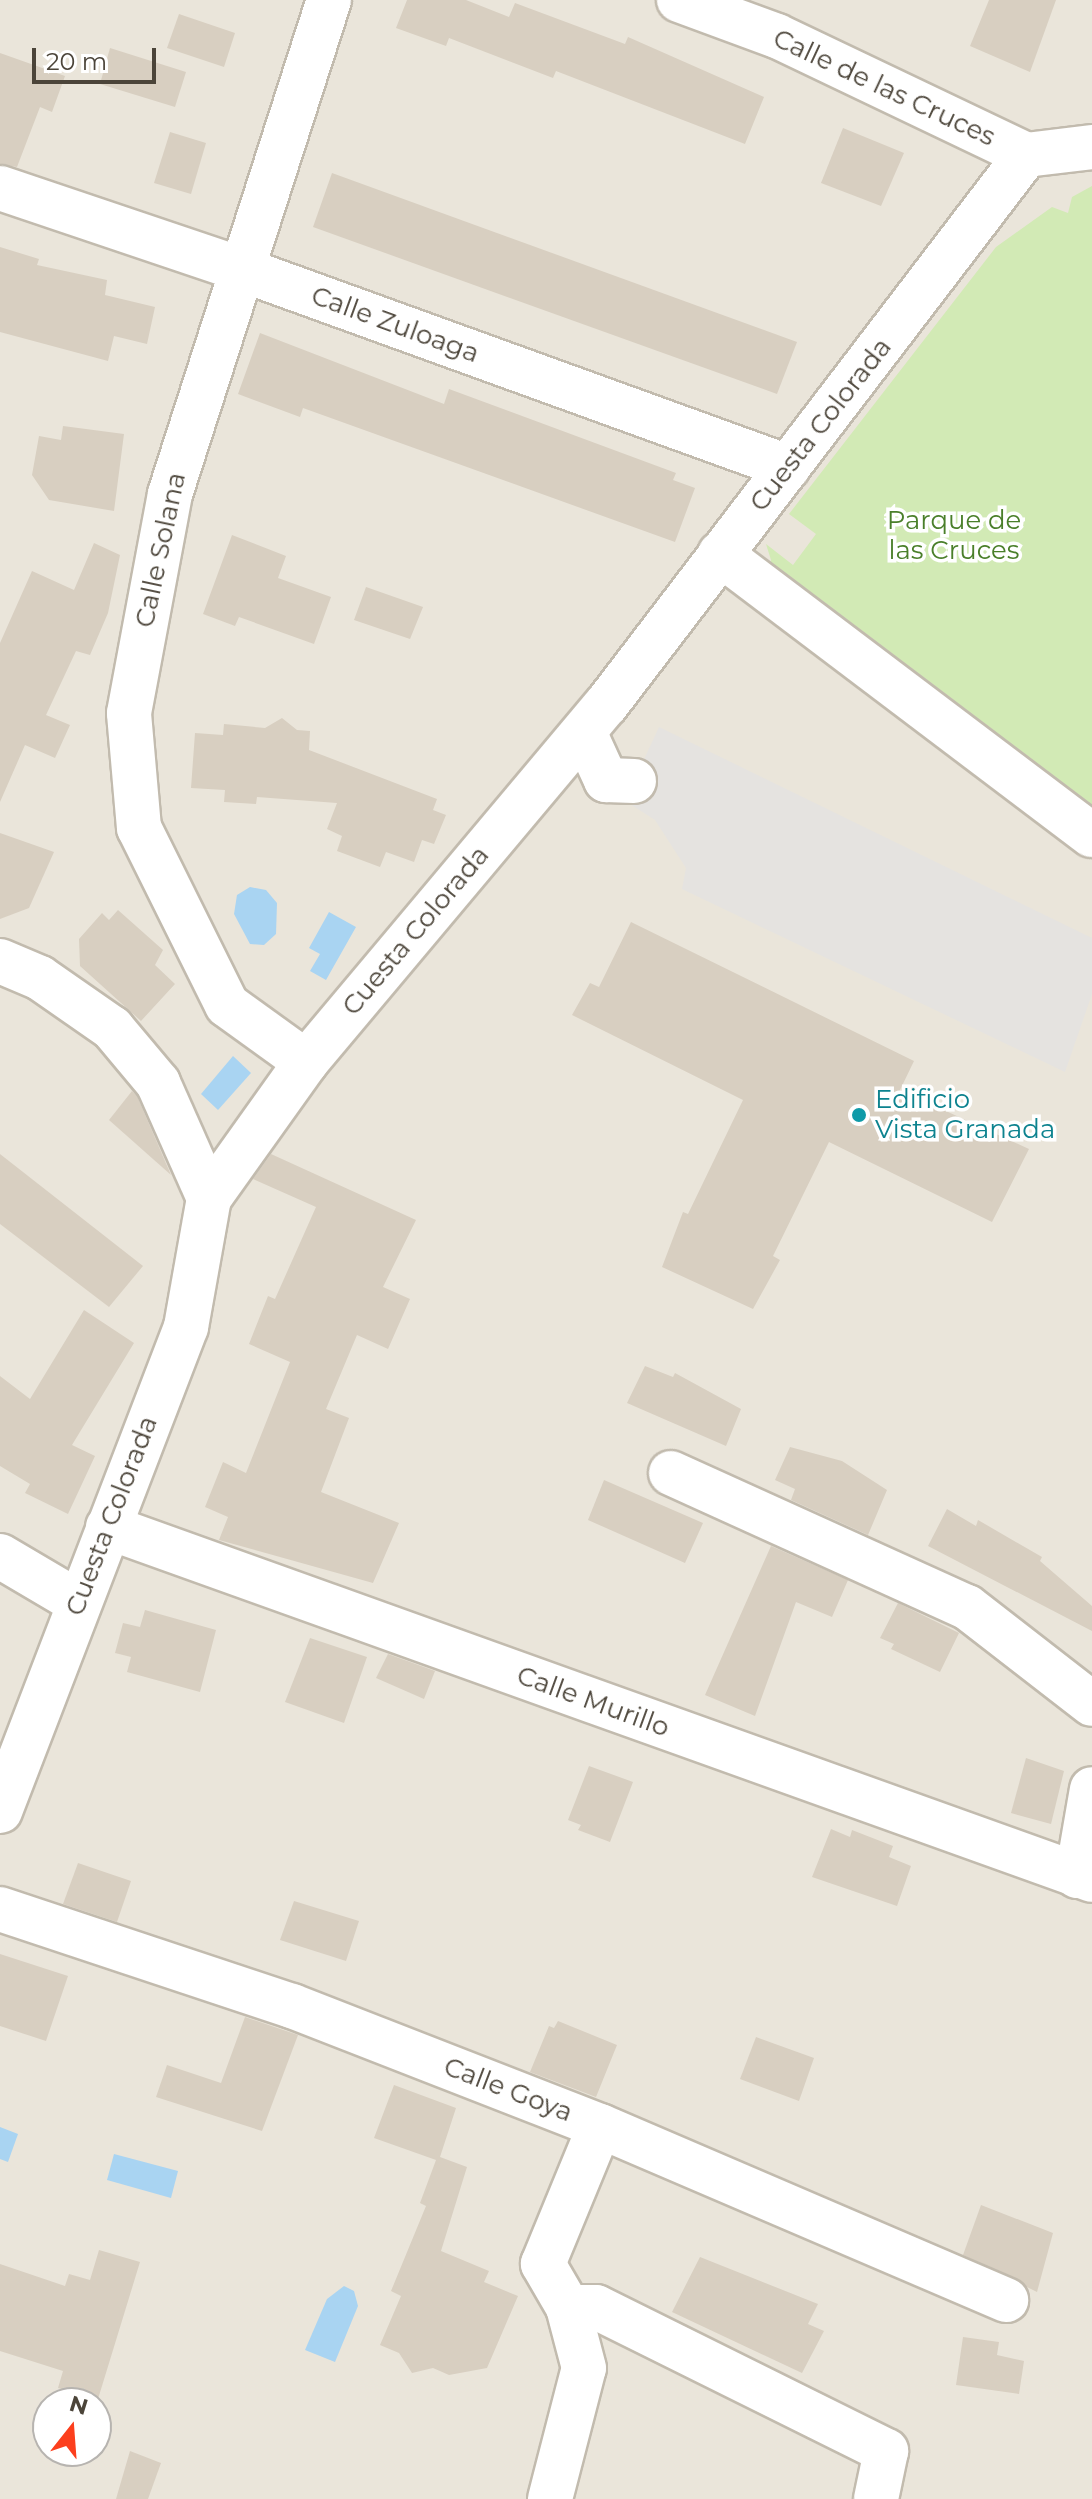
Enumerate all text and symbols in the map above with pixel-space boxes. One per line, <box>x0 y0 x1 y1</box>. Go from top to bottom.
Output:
street label: Calle de las Cruces <box>768 23 1000 153</box>
scale bar <box>36 32 160 82</box>
text: 20 m <box>46 47 107 76</box>
street label: Calle Zuloaga <box>307 280 483 370</box>
street label: Cuesta Colorada <box>744 332 898 518</box>
street label: Calle Solana <box>129 470 193 630</box>
park label: Parque de las Cruces <box>887 505 1021 566</box>
street label: Cuesta Colorada <box>336 840 496 1022</box>
place label: Edificio Vista Granada <box>875 1084 1055 1146</box>
marker: Edificio Vista Granada <box>850 1106 868 1124</box>
street label: Cuesta Colorada <box>60 1412 164 1620</box>
street label: Calle Murillo <box>513 1660 673 1744</box>
street label: Calle Goya <box>439 2051 577 2129</box>
north arrow <box>32 2387 112 2467</box>
text: N <box>66 2390 91 2421</box>

